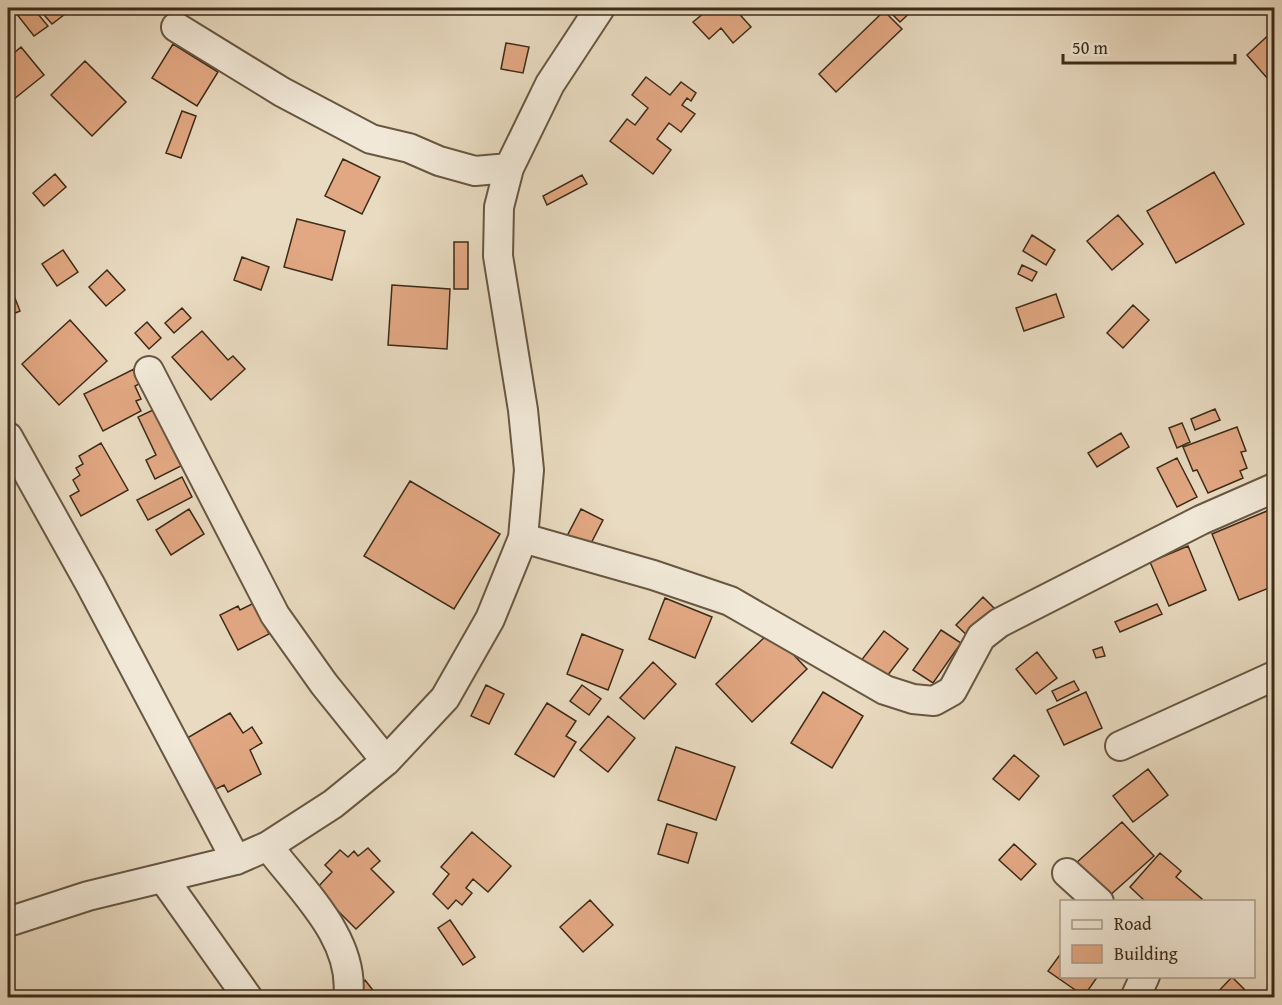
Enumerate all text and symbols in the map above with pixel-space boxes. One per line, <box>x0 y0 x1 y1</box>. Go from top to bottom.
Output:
scale bar <box>1063 27 1236 65</box>
text: 50 m <box>1072 34 1108 61</box>
legend <box>1060 900 1255 978</box>
text: Road <box>1114 910 1152 937</box>
text: Building <box>1114 940 1178 967</box>

